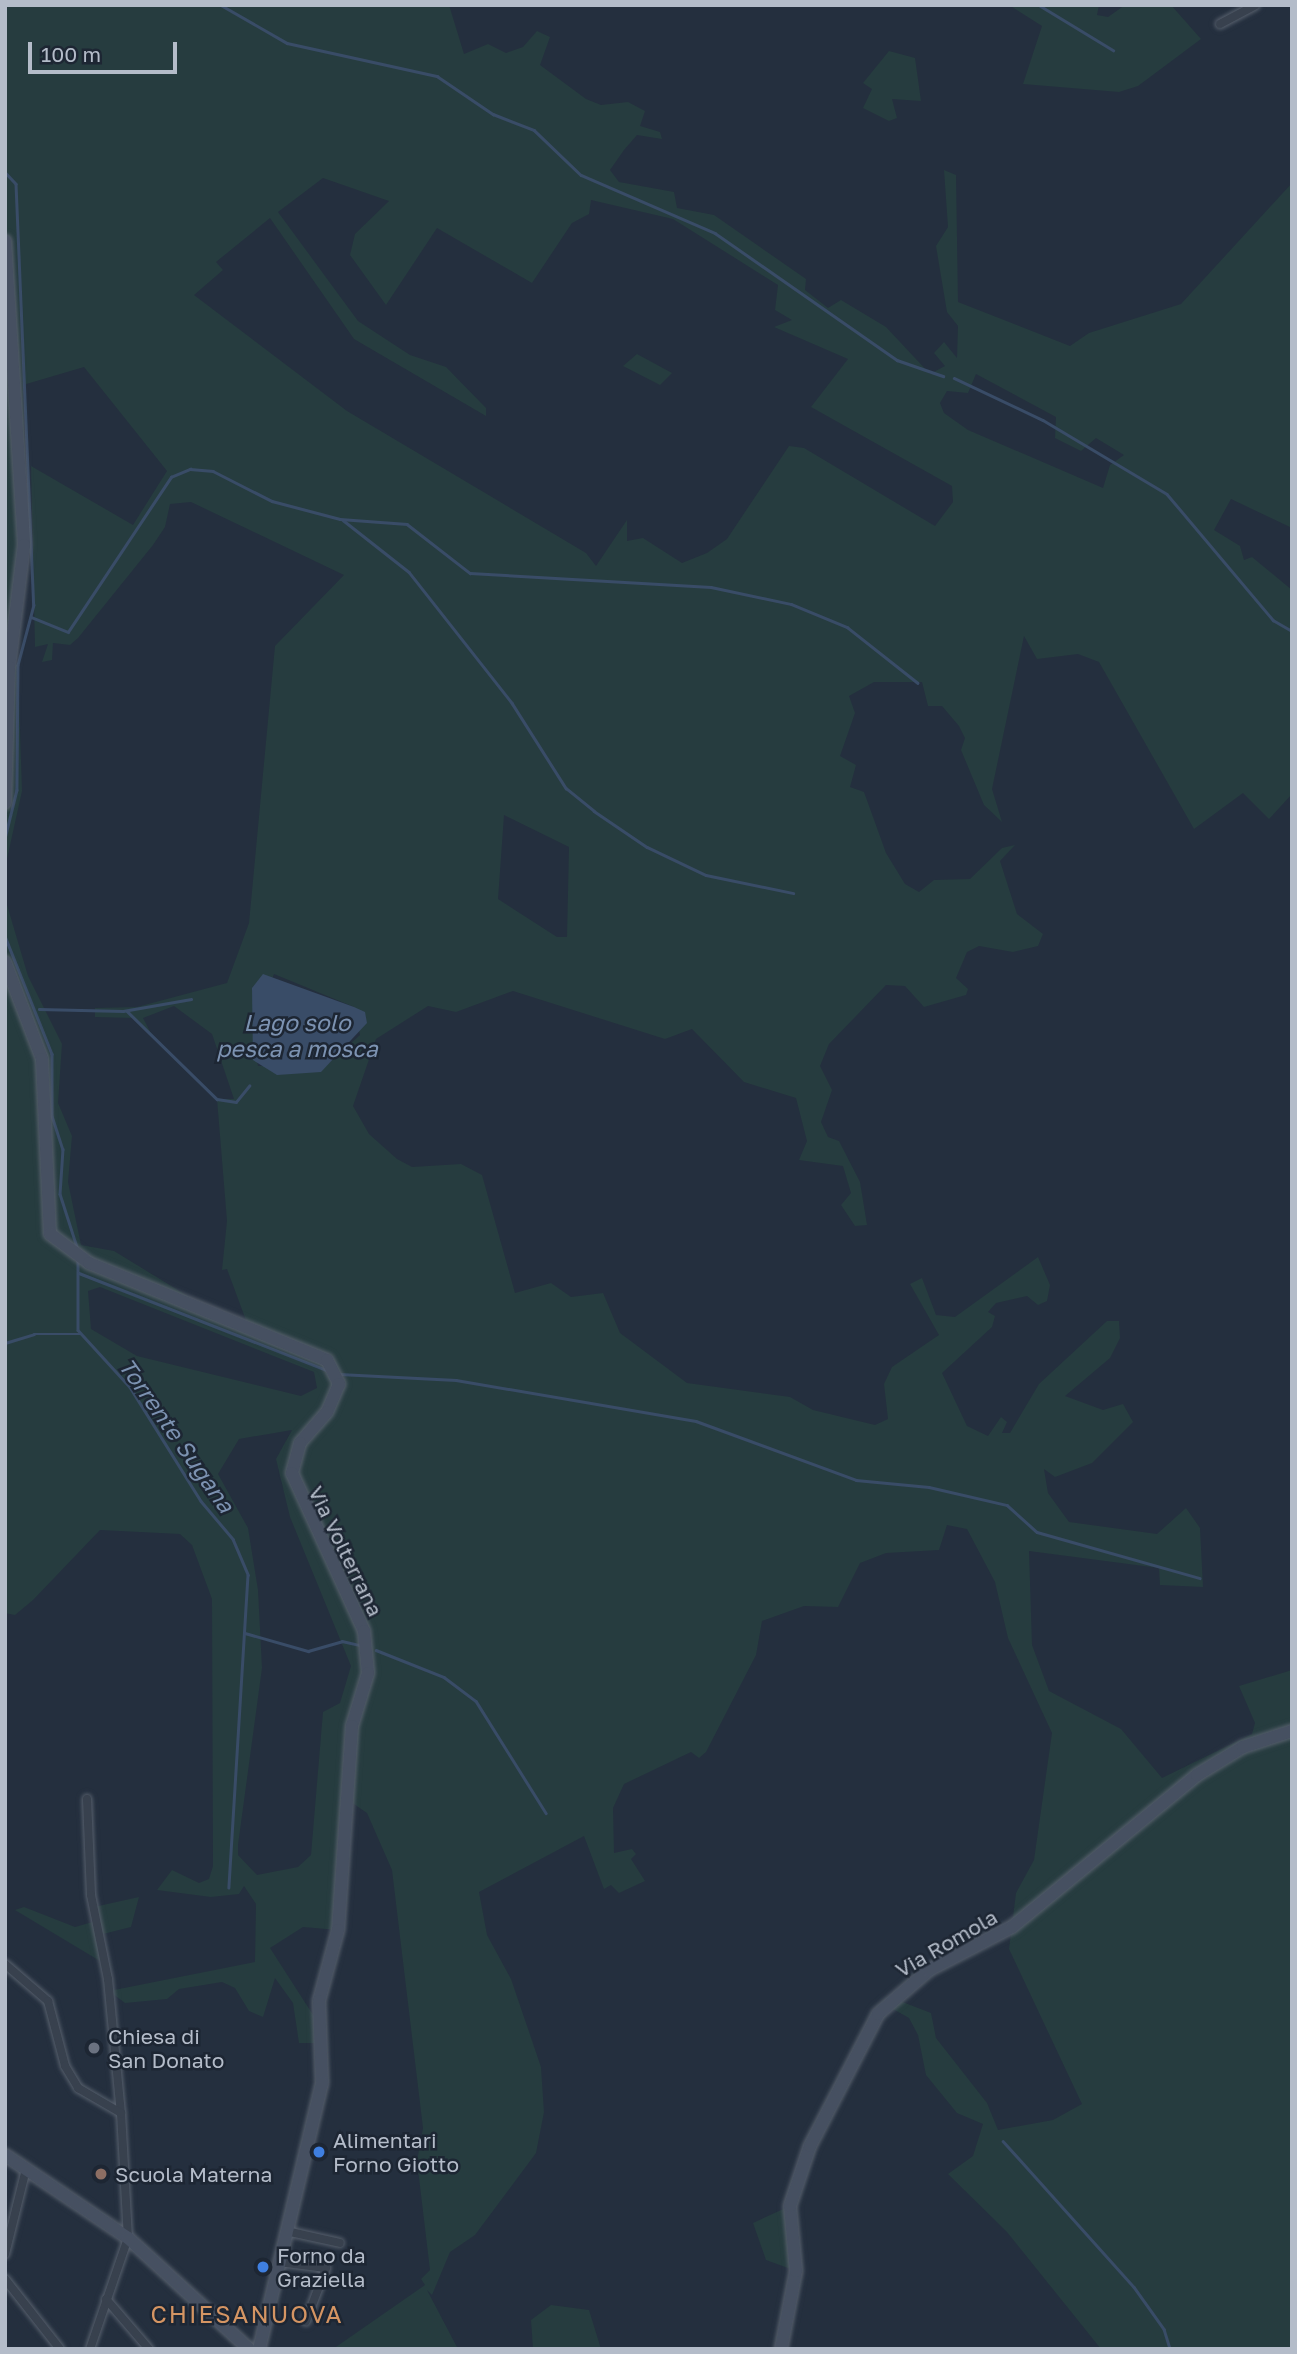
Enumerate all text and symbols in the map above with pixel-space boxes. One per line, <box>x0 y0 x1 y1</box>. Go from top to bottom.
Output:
scale bar <box>32 28 180 72</box>
text: 100 m <box>41 41 101 67</box>
water label: Lago solo pesca a mosca <box>216 1008 378 1062</box>
water label: Torrente Sugana <box>113 1352 241 1518</box>
street label: Via Volterrana <box>304 1482 388 1620</box>
street label: Via Romola <box>891 1904 1001 1982</box>
place label: Chiesa di San Donato <box>108 2023 224 2073</box>
marker: Chiesa di San Donato <box>86 2040 102 2056</box>
place label: Alimentari Forno Giotto <box>333 2127 459 2177</box>
marker: Alimentari Forno Giotto <box>311 2144 327 2160</box>
place label: Scuola Materna <box>115 2161 272 2187</box>
marker: Scuola Materna <box>93 2166 109 2182</box>
place label: Forno da Graziella <box>277 2242 366 2292</box>
marker: Forno da Graziella <box>255 2259 271 2275</box>
district label: CHIESANUOVA <box>152 2300 342 2328</box>

